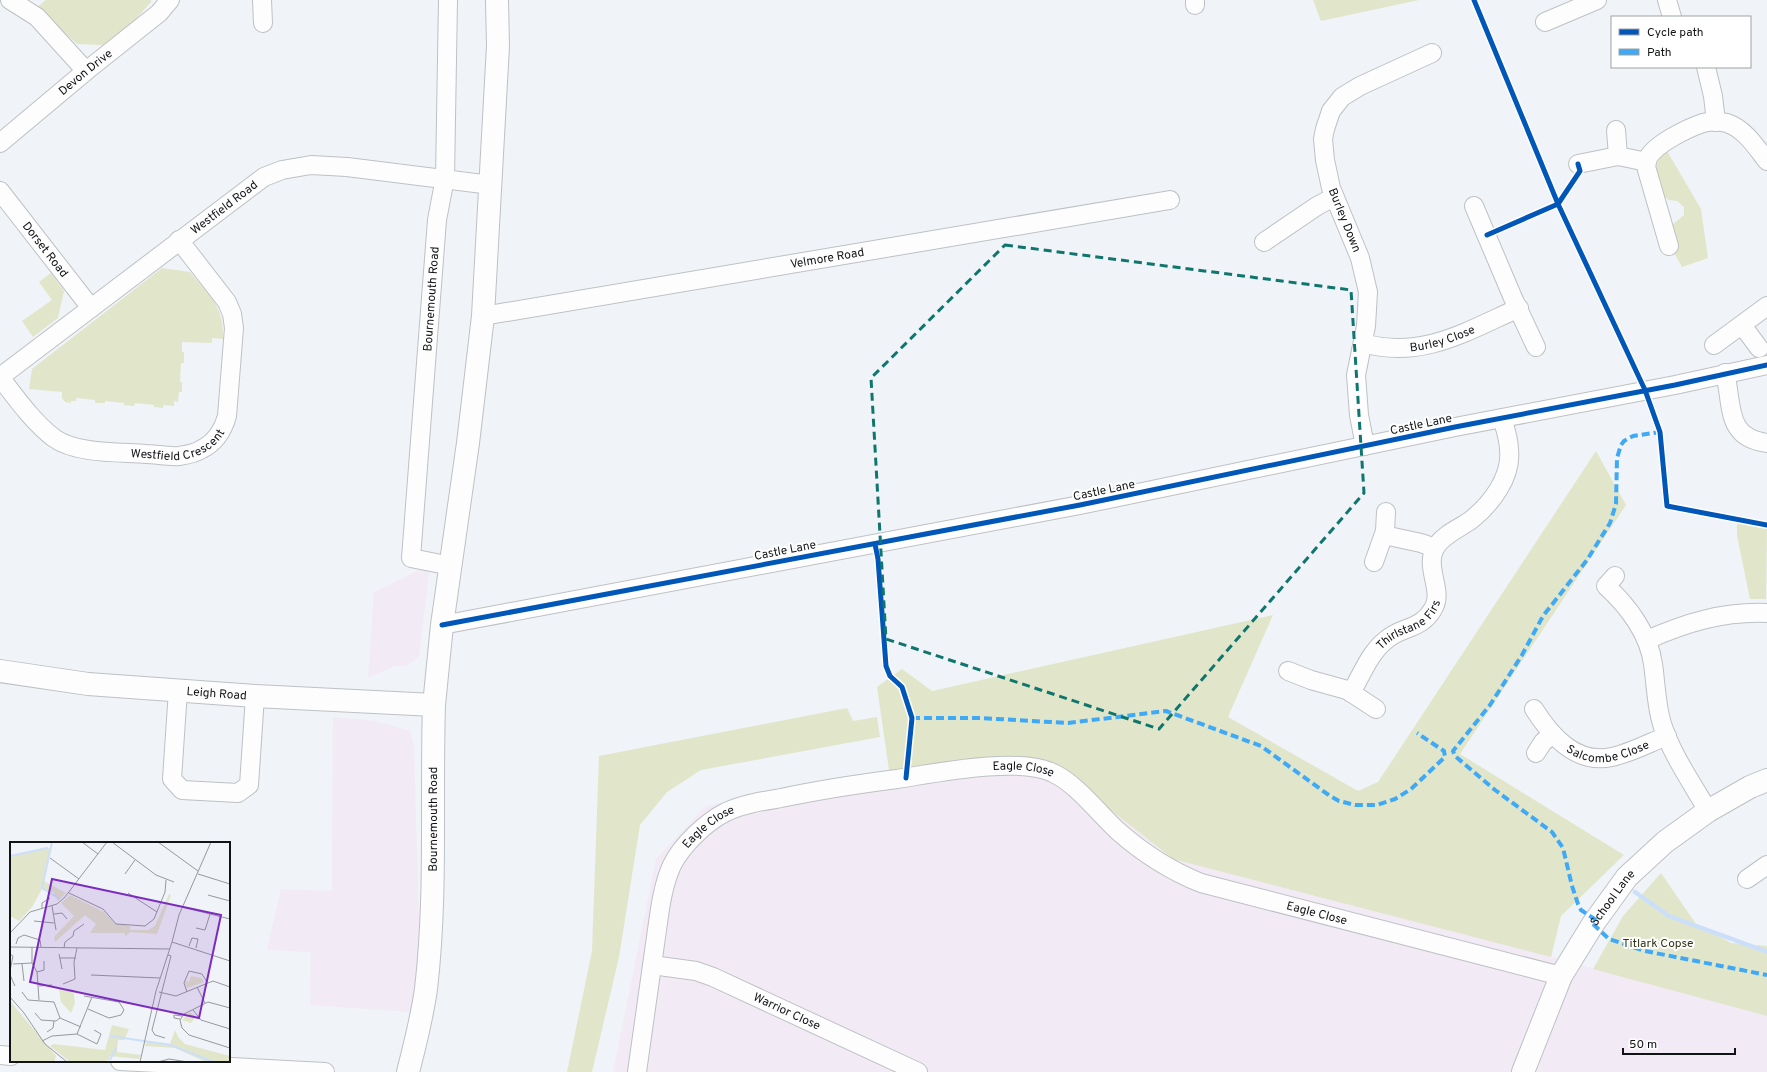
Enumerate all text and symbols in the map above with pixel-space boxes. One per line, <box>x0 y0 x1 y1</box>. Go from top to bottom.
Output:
legend <box>1611 16 1751 68</box>
text: Cycle path <box>1647 25 1704 41</box>
text: Path <box>1647 45 1672 61</box>
street label: Devon Drive <box>56 46 116 100</box>
street label: Westfield Road <box>188 178 261 239</box>
street label: Burley Down <box>1324 186 1364 255</box>
street label: Dorset Road <box>18 219 71 281</box>
street label: Velmore Road <box>789 245 866 273</box>
street label: Bournemouth Road <box>420 246 444 352</box>
street label: Burley Close <box>1409 322 1478 357</box>
street label: Castle Lane <box>1389 411 1454 439</box>
street label: Westfield Crescent <box>130 426 229 465</box>
street label: Castle Lane <box>1072 477 1137 505</box>
street label: Castle Lane <box>753 537 818 565</box>
street label: Thirlstane Firs <box>1373 598 1445 653</box>
street label: Leigh Road <box>186 684 247 704</box>
street label: Salcombe Close <box>1563 737 1652 767</box>
street label: Eagle Close <box>992 759 1057 782</box>
street label: Bournemouth Road <box>426 767 442 872</box>
street label: Eagle Close <box>679 802 737 852</box>
inset map <box>10 842 230 1062</box>
street label: School Lane <box>1587 867 1639 930</box>
street label: Eagle Close <box>1284 898 1349 929</box>
park label: Titlark Copse <box>1623 936 1693 952</box>
street label: Warrior Close <box>750 990 823 1035</box>
scale bar <box>1623 1030 1735 1056</box>
text: 50 m <box>1629 1037 1657 1053</box>

